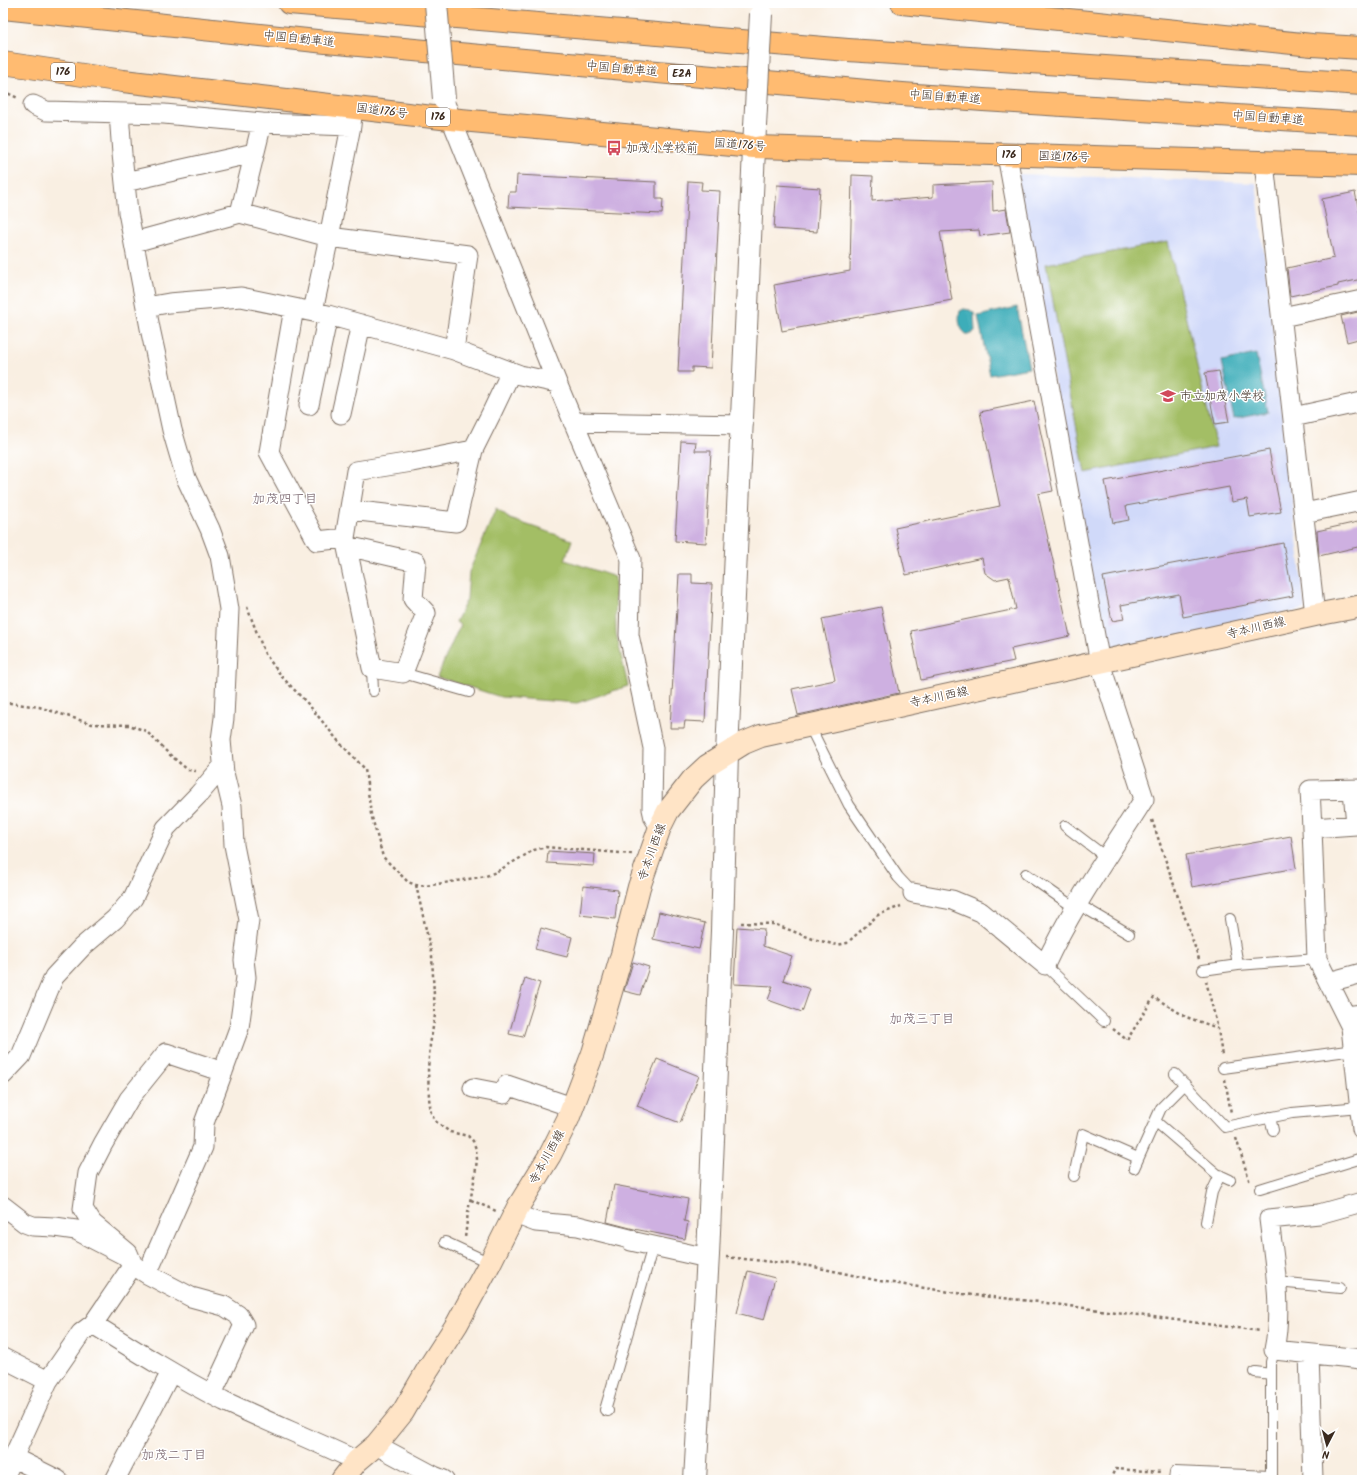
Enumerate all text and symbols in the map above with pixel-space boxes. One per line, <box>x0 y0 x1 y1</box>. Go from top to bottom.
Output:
street label: 中国自動車道 <box>262 26 336 52</box>
street label: 中国自動車道 <box>585 56 659 82</box>
road number: 176 <box>51 63 75 81</box>
road number: E2A <box>668 65 696 83</box>
street label: 中国自動車道 <box>908 85 982 109</box>
street label: 国道176号 <box>355 98 409 124</box>
street label: 中国自動車道 <box>1231 106 1305 130</box>
road number: 176 <box>426 108 450 126</box>
street label: 国道176号 <box>713 134 767 156</box>
bus stop icon: 加茂小学校前 <box>605 139 623 157</box>
place label: 加茂小学校前 <box>626 139 698 158</box>
road number: 176 <box>997 146 1021 164</box>
street label: 国道176号 <box>1038 147 1090 167</box>
school or university icon: 市立加茂小学校 <box>1159 387 1177 405</box>
place label: 市立加茂小学校 <box>1180 387 1264 406</box>
district label: 加茂四丁目 <box>252 489 318 510</box>
street label: 寺本川西線 <box>1225 612 1287 644</box>
street label: 寺本川西線 <box>908 681 970 713</box>
street label: 寺本川西線 <box>633 821 671 883</box>
district label: 加茂三丁目 <box>889 1009 955 1030</box>
street label: 寺本川西線 <box>524 1126 570 1188</box>
north arrow <box>1307 1425 1347 1465</box>
district label: 加茂二丁目 <box>141 1445 207 1466</box>
text: N <box>1322 1445 1330 1463</box>

